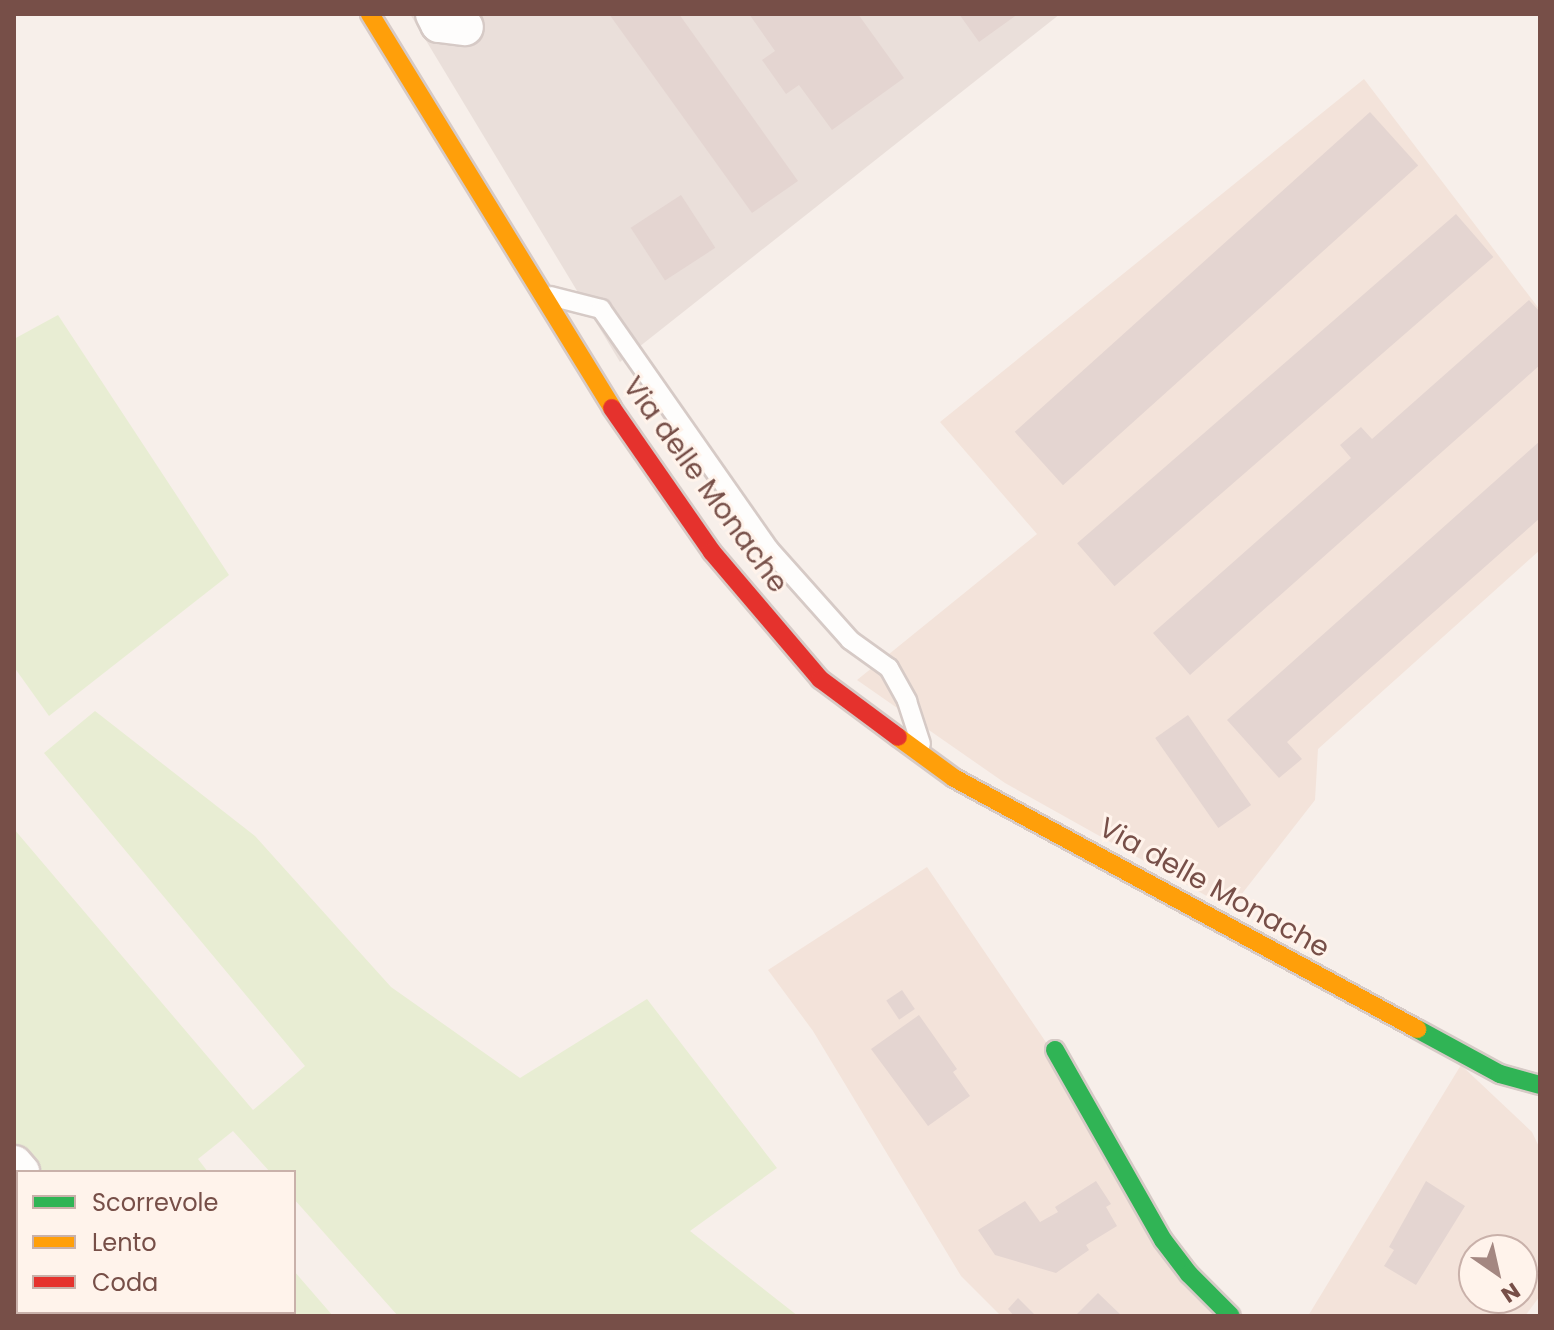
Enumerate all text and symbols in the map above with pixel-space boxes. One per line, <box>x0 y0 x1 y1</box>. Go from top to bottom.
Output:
street label: Via delle Monache <box>616 371 794 599</box>
street label: Via delle Monache <box>1093 811 1335 965</box>
legend <box>16 1170 296 1314</box>
text: Scorrevole <box>92 1186 218 1219</box>
text: Lento <box>92 1226 157 1259</box>
north arrow <box>1458 1234 1538 1314</box>
text: Coda <box>92 1266 158 1299</box>
text: N <box>1495 1275 1526 1310</box>

